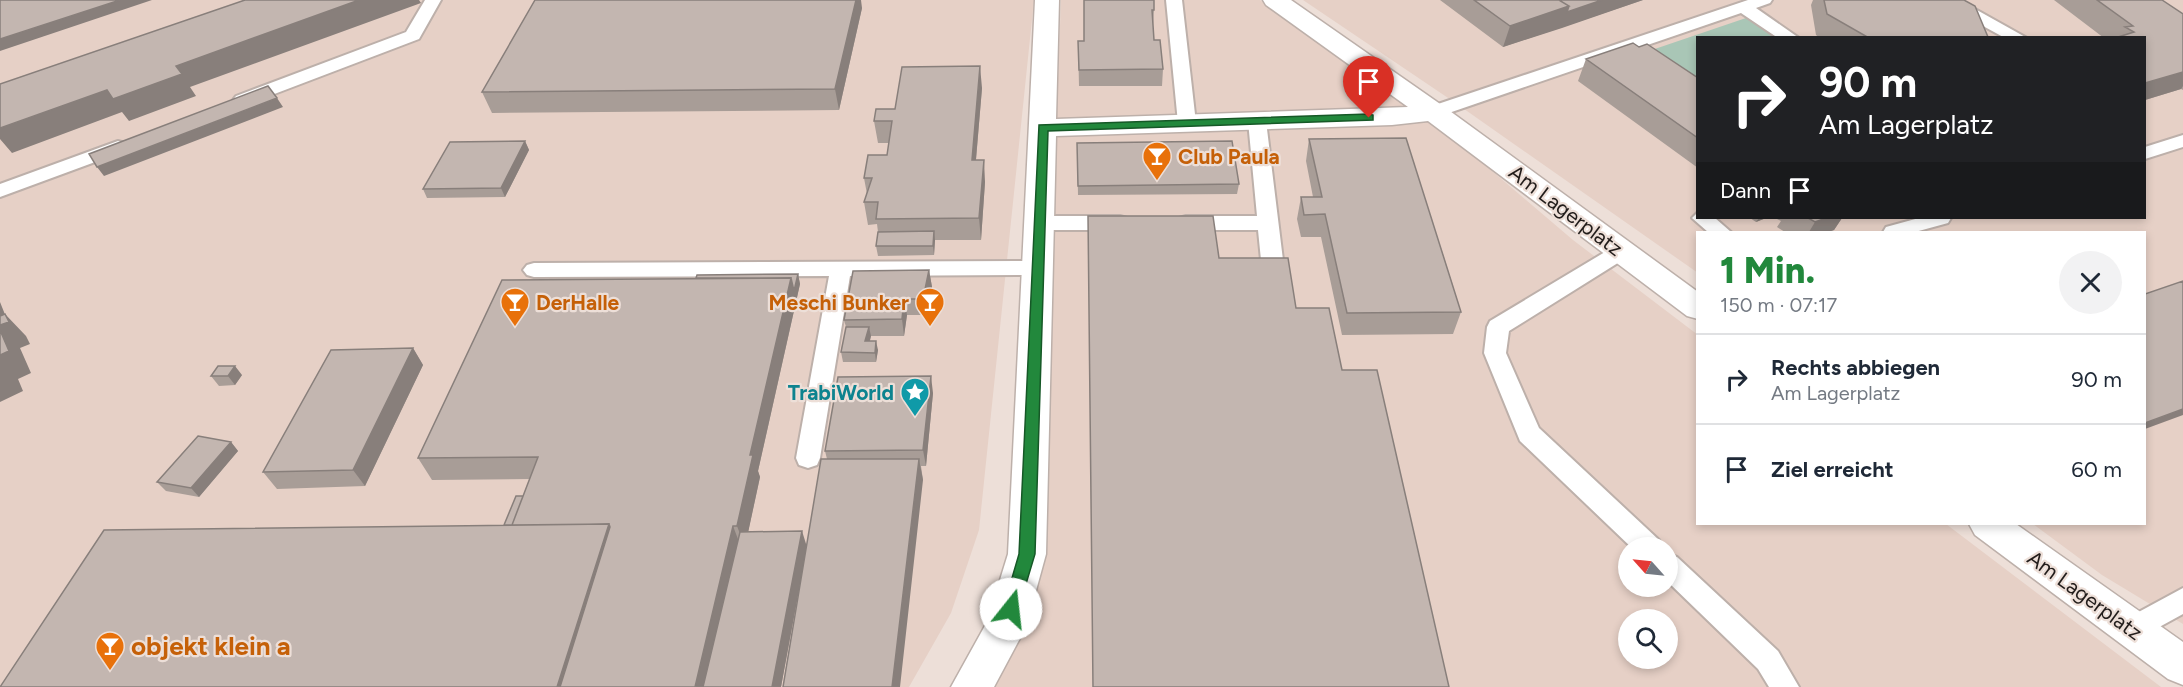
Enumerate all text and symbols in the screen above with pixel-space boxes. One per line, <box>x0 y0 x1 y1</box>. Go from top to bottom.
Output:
pin <box>1343 56 1394 118</box>
text: 90 m <box>1819 57 1917 108</box>
icon: right <box>1720 60 1798 138</box>
icon: arrive <box>1352 65 1385 98</box>
text: Am Lagerplatz <box>1819 108 1994 141</box>
bar icon: Club Paula <box>1141 140 1173 182</box>
place label: Club Paula <box>1178 144 1280 169</box>
street label: Am Lagerplatz <box>1504 159 1628 261</box>
icon: arrive <box>1783 174 1816 207</box>
text: Dann <box>1720 177 1771 204</box>
text: 1 Min. <box>1720 249 1815 292</box>
button: close <box>2059 251 2122 314</box>
bar icon: DerHalle <box>499 286 531 328</box>
bar icon: Meschi Bunker <box>914 286 946 328</box>
place label: DerHalle <box>536 290 620 315</box>
place label: Meschi Bunker <box>769 290 909 315</box>
text: 150 m · 07:17 <box>1720 293 1837 317</box>
text: Rechts abbiegen <box>1771 354 1940 381</box>
icon: right <box>1720 363 1753 396</box>
text: 90 m <box>2071 366 2122 393</box>
place icon: TrabiWorld <box>899 376 931 418</box>
place label: TrabiWorld <box>788 380 894 405</box>
text: Am Lagerplatz <box>1771 381 1900 405</box>
icon: arrive <box>1720 453 1753 486</box>
text: Ziel erreicht <box>1771 456 1894 483</box>
text: 60 m <box>2071 456 2122 483</box>
north arrow <box>1618 537 1678 597</box>
map controls <box>1618 537 1678 669</box>
street label: Am Lagerplatz <box>2023 545 2147 645</box>
position arrow <box>979 577 1043 641</box>
button: search <box>1618 609 1678 669</box>
bar icon: objekt klein a <box>94 630 126 672</box>
place label: objekt klein a <box>131 630 291 662</box>

